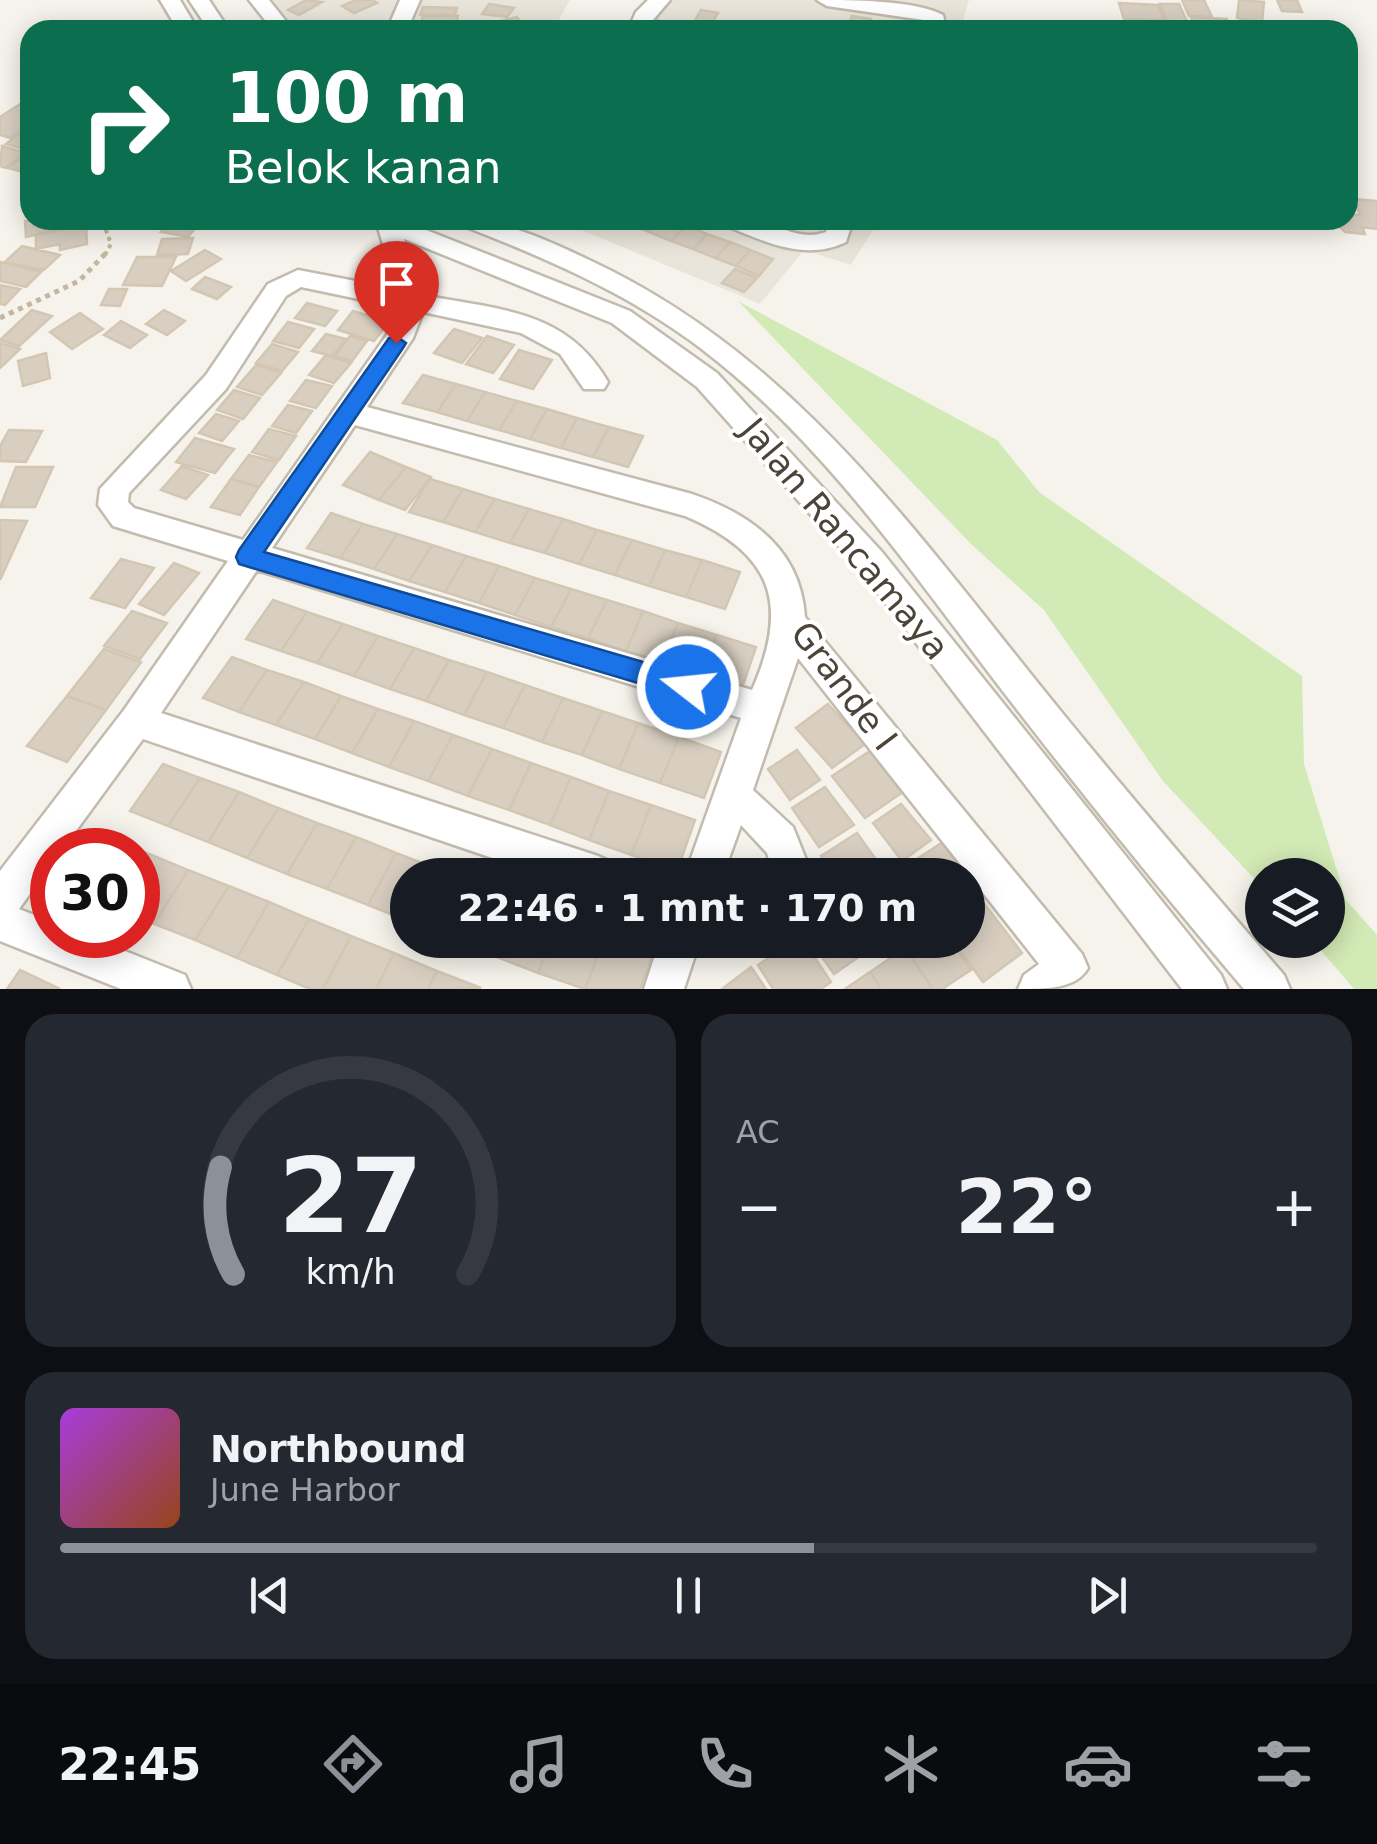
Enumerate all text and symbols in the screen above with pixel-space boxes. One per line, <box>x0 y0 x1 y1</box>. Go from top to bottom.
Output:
text: 100 m <box>225 57 468 139</box>
icon: right <box>60 60 190 190</box>
text: Belok kanan <box>225 141 501 194</box>
pin <box>354 241 439 344</box>
icon: arrive <box>369 256 424 311</box>
street label: Jalan Rancamaya <box>731 409 957 667</box>
street label: Grande I <box>783 614 905 758</box>
position arrow <box>636 635 740 739</box>
speed limit sign: 30 <box>30 828 160 958</box>
map controls <box>1245 858 1345 958</box>
button: layers <box>1245 858 1345 958</box>
text: 22:46 · 1 mnt · 170 m <box>458 886 917 930</box>
text: AC <box>736 1113 780 1151</box>
text: 27 <box>278 1135 423 1257</box>
text: 22° <box>956 1163 1097 1251</box>
text: − <box>736 1175 782 1239</box>
text: + <box>1271 1175 1317 1239</box>
text: km/h <box>305 1251 396 1292</box>
text: Northbound <box>210 1427 466 1471</box>
text: June Harbor <box>210 1471 400 1509</box>
icon: previous <box>242 1568 297 1623</box>
icon: pause <box>661 1568 716 1623</box>
icon: next <box>1080 1568 1135 1623</box>
icon: directions <box>318 1729 388 1799</box>
icon: music <box>504 1729 574 1799</box>
icon: phone <box>690 1729 760 1799</box>
icon: climate <box>876 1729 946 1799</box>
icon: car <box>1063 1729 1133 1799</box>
icon: filters <box>1249 1729 1319 1799</box>
text: 22:45 <box>58 1738 201 1791</box>

